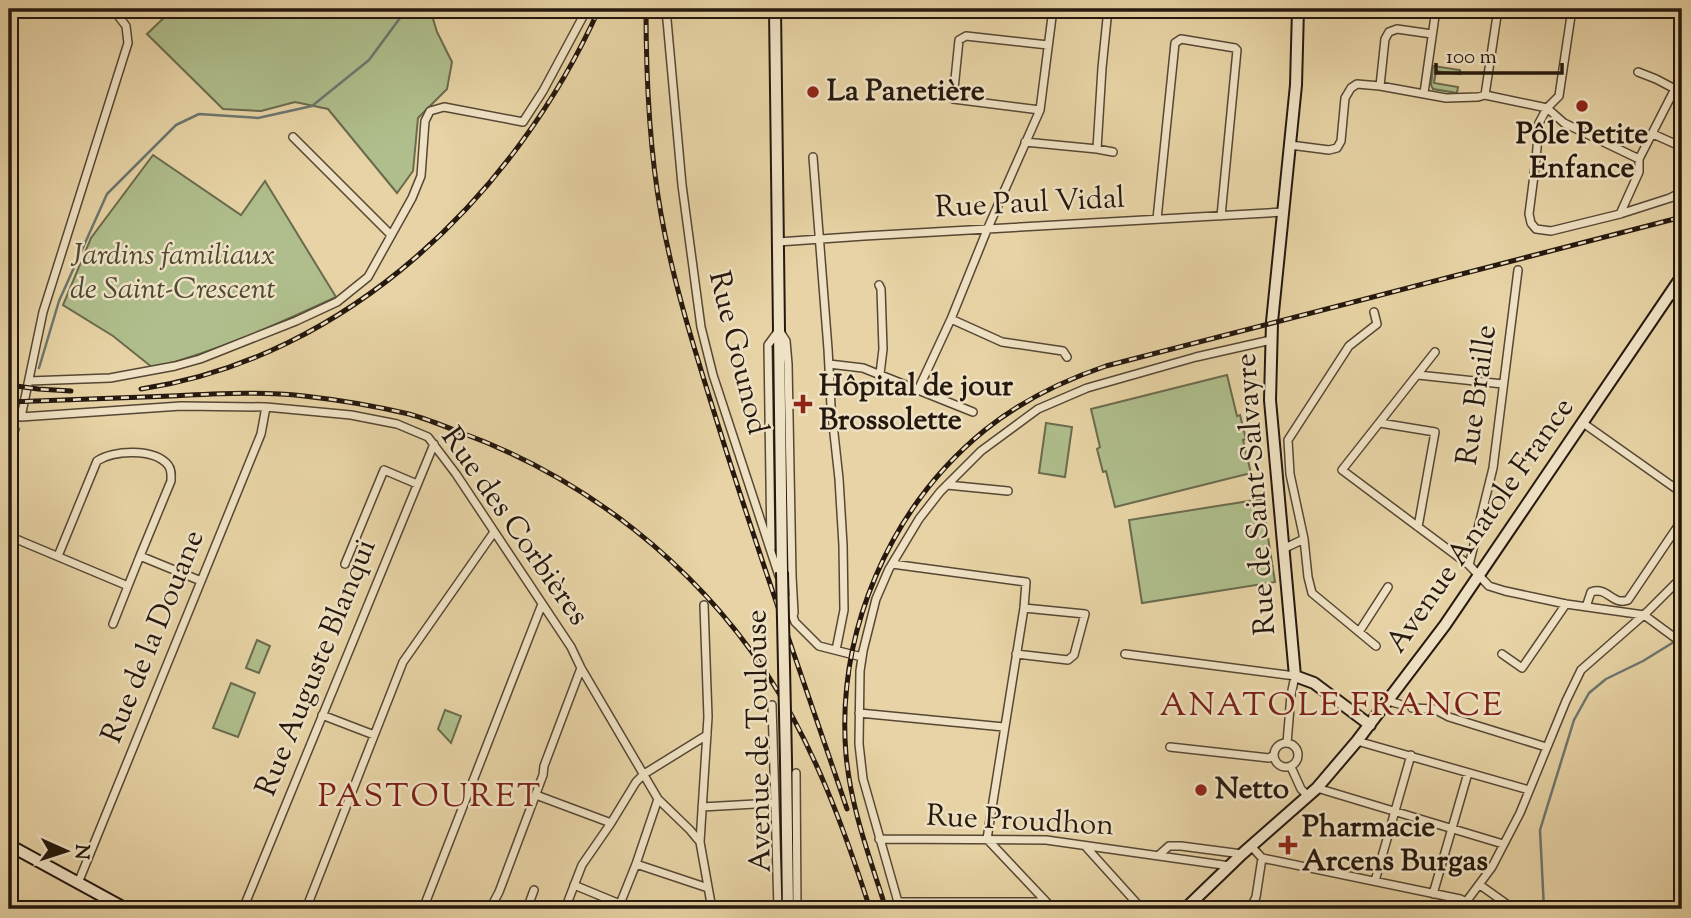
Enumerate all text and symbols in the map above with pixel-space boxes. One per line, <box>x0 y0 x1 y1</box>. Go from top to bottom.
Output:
scale bar <box>1436 32 1562 76</box>
text: 100 m <box>1446 43 1497 73</box>
place label: La Panetière <box>827 71 985 114</box>
marker: La Panetière <box>805 84 821 100</box>
marker: Pôle Petite Enfance <box>1574 98 1590 114</box>
place label: Pôle Petite Enfance <box>1516 114 1648 191</box>
street label: Rue Paul Vidal <box>934 178 1126 230</box>
park label: Jardins familiaux de Saint-Crescent <box>70 235 276 312</box>
street label: Rue Gounod <box>696 267 778 439</box>
street label: Rue Braille <box>1447 322 1509 468</box>
street label: Rue de Saint-Salvayre <box>1226 352 1288 636</box>
place label: Hôpital de jour Brossolette <box>819 366 1014 443</box>
street label: Avenue Anatole France <box>1376 389 1586 663</box>
marker: Hôpital de jour Brossolette <box>793 394 813 414</box>
street label: Rue des Corbières <box>429 419 599 635</box>
street label: Rue de la Douane <box>92 524 216 750</box>
street label: Rue Auguste Blanqui <box>246 533 388 803</box>
street label: Avenue de Toulouse <box>736 609 784 873</box>
district label: ANATOLE FRANCE <box>1160 683 1504 731</box>
place label: Netto <box>1215 769 1289 812</box>
district label: PASTOURET <box>318 774 542 822</box>
marker: Netto <box>1193 782 1209 798</box>
street label: Rue Proudhon <box>925 796 1115 848</box>
place label: Pharmacie Arcens Burgas <box>1302 807 1488 884</box>
north arrow <box>32 816 102 886</box>
marker: Pharmacie Arcens Burgas <box>1280 837 1296 853</box>
text: N <box>67 843 94 860</box>

